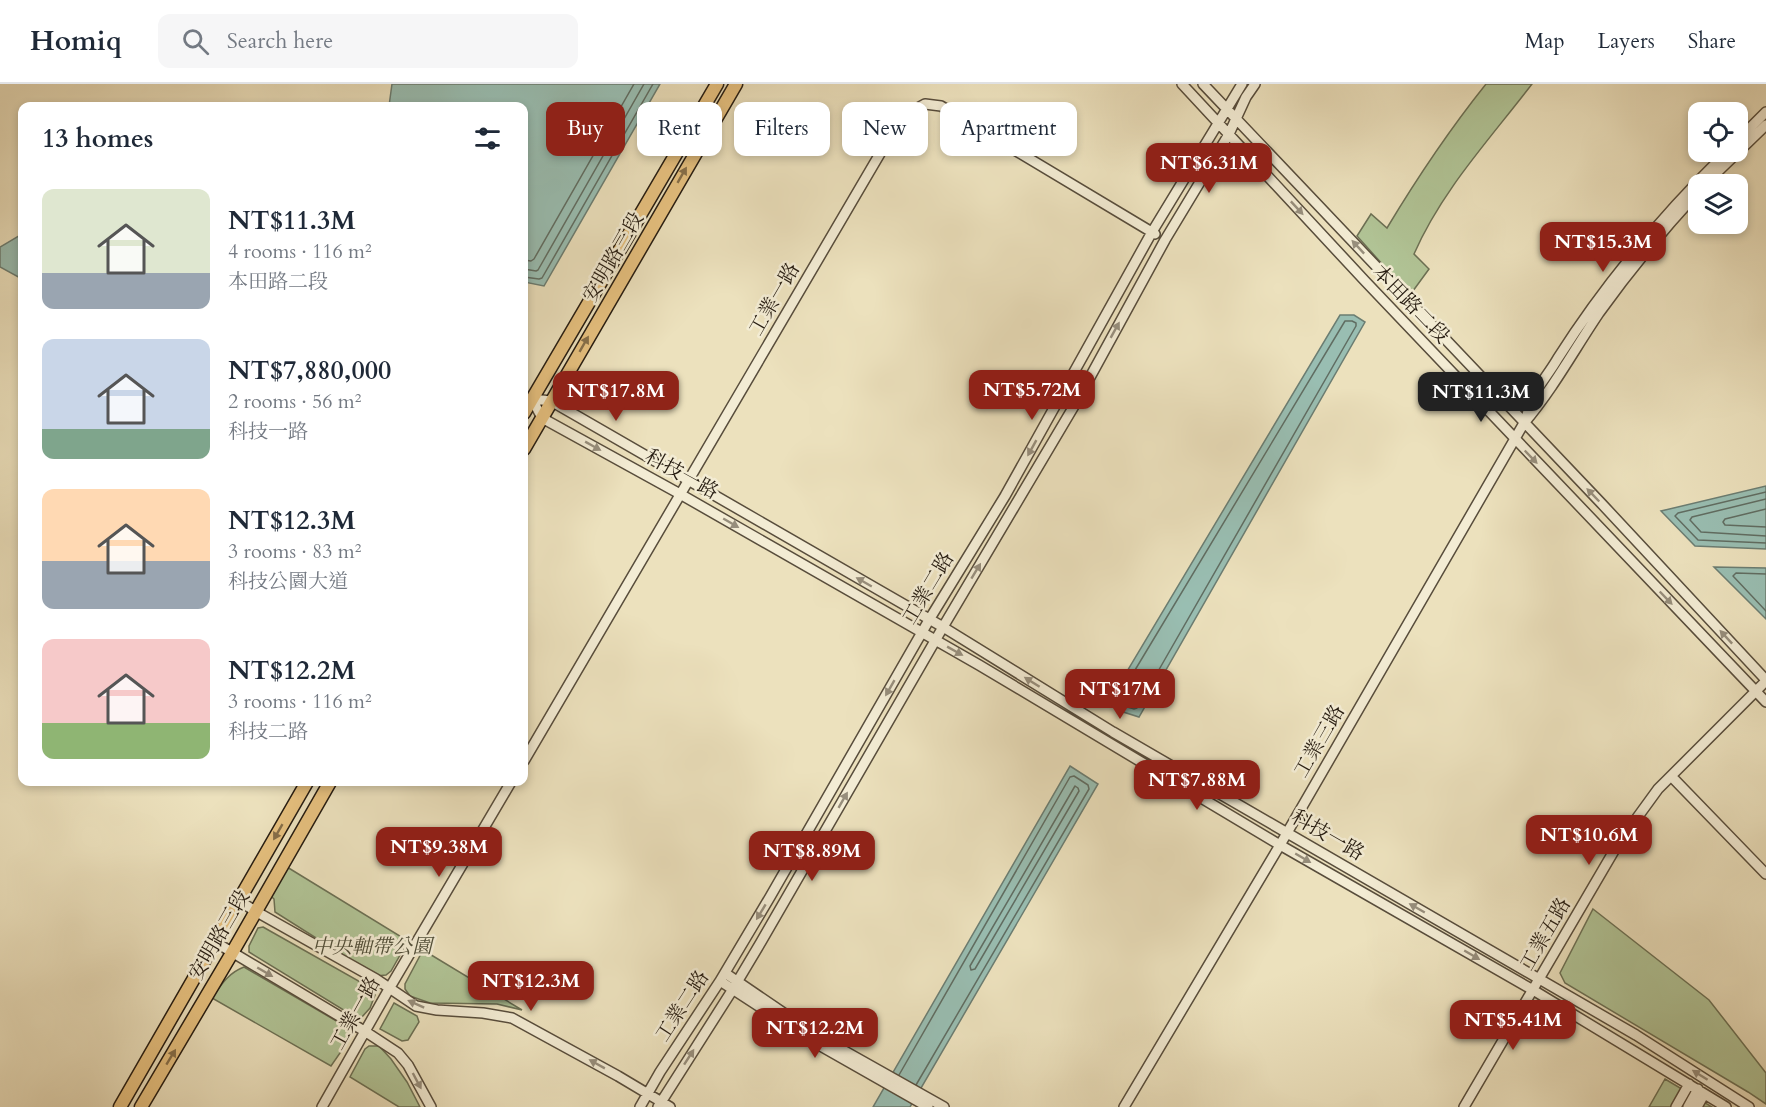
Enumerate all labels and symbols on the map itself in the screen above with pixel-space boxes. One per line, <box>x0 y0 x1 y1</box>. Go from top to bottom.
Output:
pin: NT$6.31M <box>1147 143 1271 194</box>
one-way arrow <box>677 167 687 184</box>
one-way arrow <box>1290 200 1303 215</box>
street label: 安明路三段 <box>576 207 650 307</box>
pin: NT$15.3M <box>1541 222 1665 273</box>
one-way arrow <box>1351 240 1365 254</box>
street label: 工業一路 <box>742 258 806 340</box>
street label: 本田路二段 <box>1367 259 1455 349</box>
one-way arrow <box>1110 322 1121 338</box>
one-way arrow <box>579 336 590 352</box>
pin: NT$5.72M <box>970 370 1094 421</box>
pin: NT$17.8M <box>554 371 678 422</box>
pin: NT$11.3M <box>1419 372 1543 423</box>
one-way arrow <box>1027 440 1037 457</box>
one-way arrow <box>585 441 602 451</box>
street label: 科技一路 <box>640 443 724 505</box>
one-way arrow <box>1524 450 1538 464</box>
one-way arrow <box>1587 488 1601 502</box>
one-way arrow <box>723 518 740 528</box>
street label: 工業二路 <box>896 547 960 629</box>
one-way arrow <box>970 563 981 579</box>
one-way arrow <box>856 576 872 587</box>
one-way arrow <box>1659 591 1673 606</box>
one-way arrow <box>1719 630 1733 645</box>
one-way arrow <box>947 646 964 656</box>
pin: NT$17M <box>1071 669 1169 720</box>
one-way arrow <box>1023 676 1040 687</box>
one-way arrow <box>885 680 895 697</box>
street label: 工業三路 <box>1287 700 1351 782</box>
pin: NT$7.88M <box>1135 760 1259 811</box>
one-way arrow <box>838 792 849 808</box>
street label: 科技一路 <box>1287 803 1369 867</box>
pin: NT$10.6M <box>1527 815 1651 866</box>
one-way arrow <box>272 824 283 840</box>
pin: NT$9.38M <box>377 827 501 878</box>
pin: NT$8.89M <box>750 831 874 882</box>
one-way arrow <box>1295 853 1312 863</box>
street label: 安明路三段 <box>182 885 256 985</box>
street label: 工業五路 <box>1513 893 1577 975</box>
one-way arrow <box>1408 903 1425 913</box>
one-way arrow <box>756 904 767 920</box>
park label: 中央軸帶公園 <box>312 933 435 960</box>
one-way arrow <box>1464 950 1481 960</box>
pin: NT$12.3M <box>469 961 593 1012</box>
street label: 工業二路 <box>649 965 715 1047</box>
one-way arrow <box>257 967 273 978</box>
street label: 工業一路 <box>324 971 386 1055</box>
one-way arrow <box>407 1000 424 1009</box>
pin: NT$5.41M <box>1451 1000 1575 1051</box>
pin: NT$12.2M <box>753 1008 877 1059</box>
one-way arrow <box>166 1048 176 1065</box>
one-way arrow <box>683 1050 695 1066</box>
one-way arrow <box>588 1059 605 1069</box>
one-way arrow <box>1692 1070 1708 1081</box>
one-way arrow <box>412 1073 422 1090</box>

